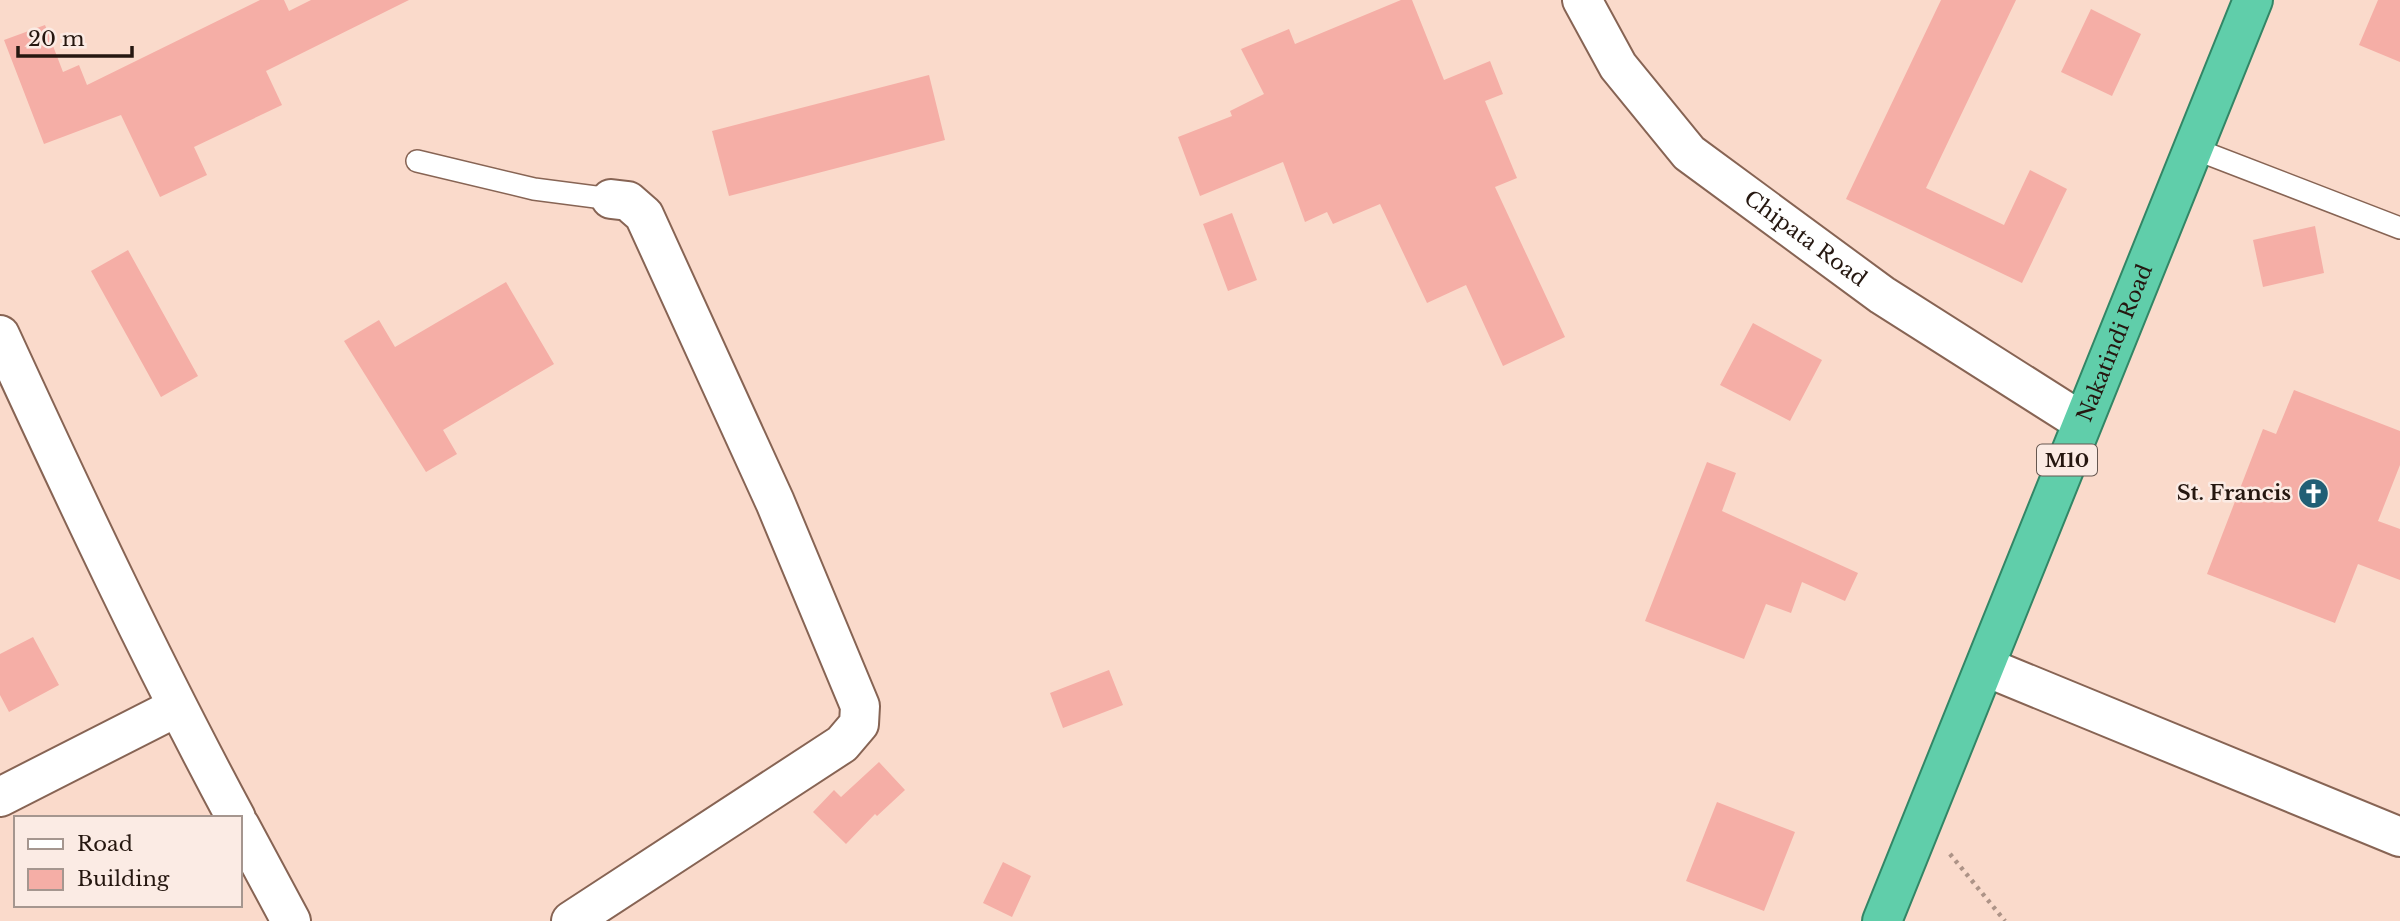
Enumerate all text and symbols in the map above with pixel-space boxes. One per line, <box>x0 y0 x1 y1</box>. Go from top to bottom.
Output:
scale bar <box>18 14 131 58</box>
text: 20 m <box>28 26 85 52</box>
street label: Chipata Road <box>1739 185 1872 292</box>
street label: Nakatindi Road <box>2071 261 2158 426</box>
road number: M10 <box>2037 444 2097 475</box>
church icon: St. Francis <box>2297 476 2331 510</box>
place label: St. Francis <box>2177 480 2291 506</box>
legend <box>14 816 242 907</box>
text: Road <box>77 831 133 857</box>
text: Building <box>77 866 170 892</box>

